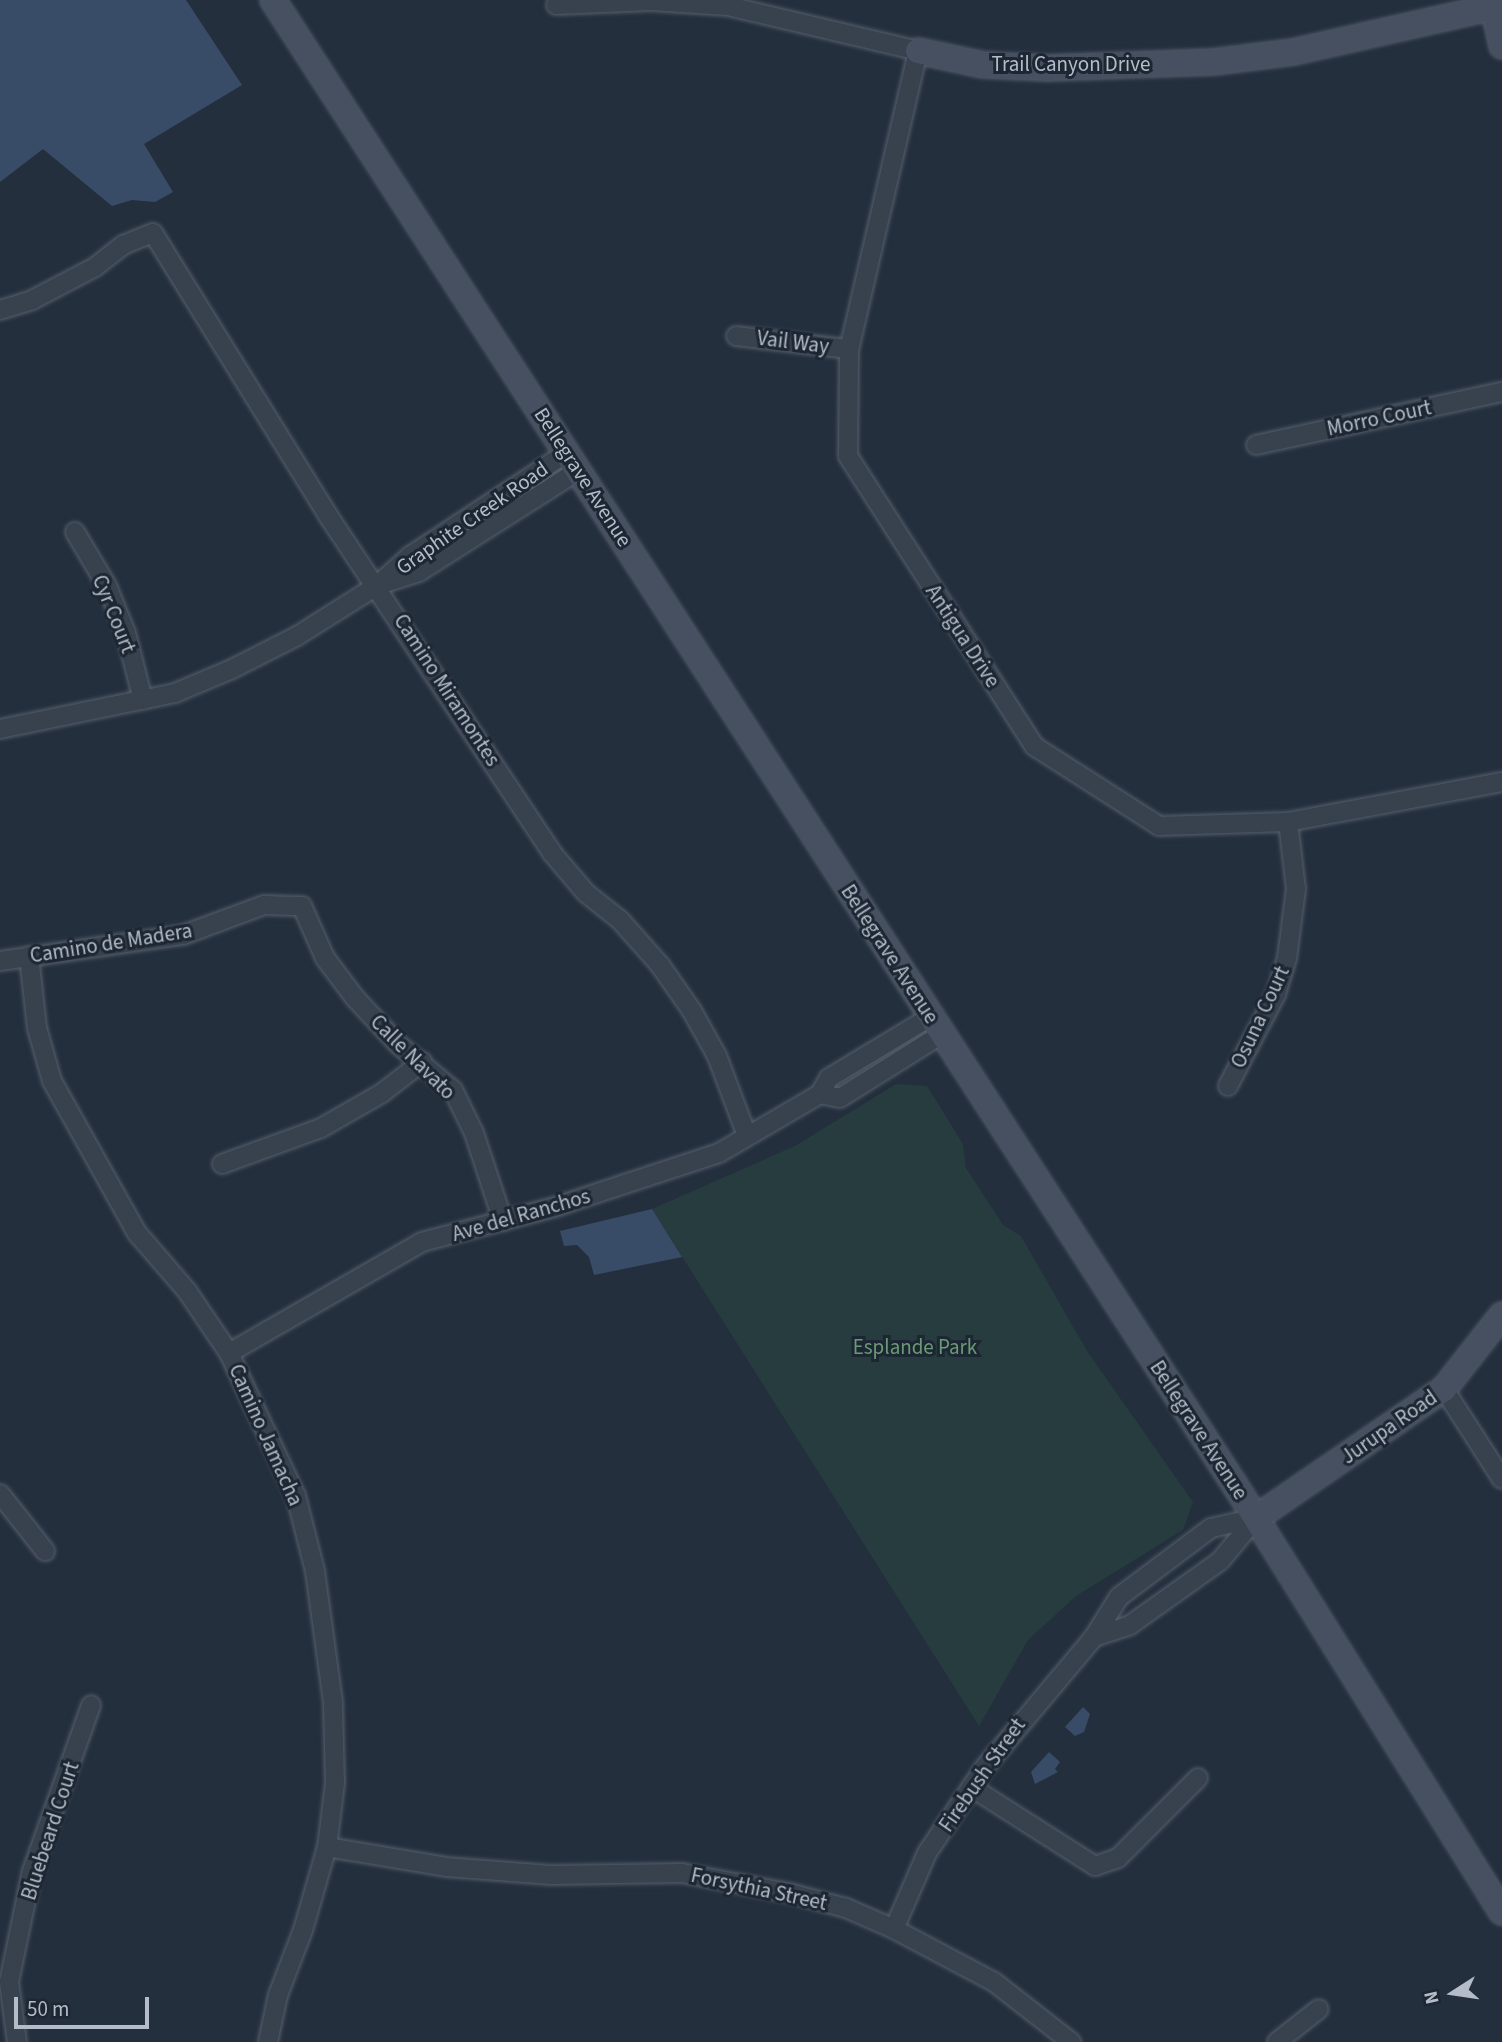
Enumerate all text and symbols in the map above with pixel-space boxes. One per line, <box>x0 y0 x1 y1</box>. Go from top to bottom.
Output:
street label: Trail Canyon Drive <box>992 51 1150 77</box>
street label: Vail Way <box>756 325 830 359</box>
street label: Morro Court <box>1325 395 1433 441</box>
street label: Bellegrave Avenue <box>529 403 637 551</box>
street label: Graphite Creek Road <box>391 456 553 580</box>
street label: Cyr Court <box>87 571 141 657</box>
street label: Antigua Drive <box>920 580 1006 692</box>
street label: Camino Miramontes <box>388 609 506 771</box>
street label: Bellegrave Avenue <box>836 880 944 1028</box>
street label: Camino de Madera <box>28 918 194 968</box>
street label: Osuna Court <box>1225 962 1295 1072</box>
street label: Calle Navato <box>365 1009 461 1105</box>
street label: Ave del Ranchos <box>449 1183 593 1247</box>
park label: Esplande Park <box>853 1334 977 1360</box>
street label: Bellegrave Avenue <box>1145 1356 1253 1504</box>
street label: Camino Jamacha <box>223 1360 309 1510</box>
street label: Jurupa Road <box>1336 1385 1442 1469</box>
street label: Firebush Street <box>934 1713 1030 1837</box>
street label: Bluebeard Court <box>16 1759 84 1903</box>
street label: Forsythia Street <box>689 1862 829 1916</box>
north arrow <box>1418 1958 1488 2028</box>
scale bar <box>18 1982 152 2026</box>
text: N <box>1417 1988 1446 2006</box>
text: 50 m <box>27 1994 69 2024</box>

